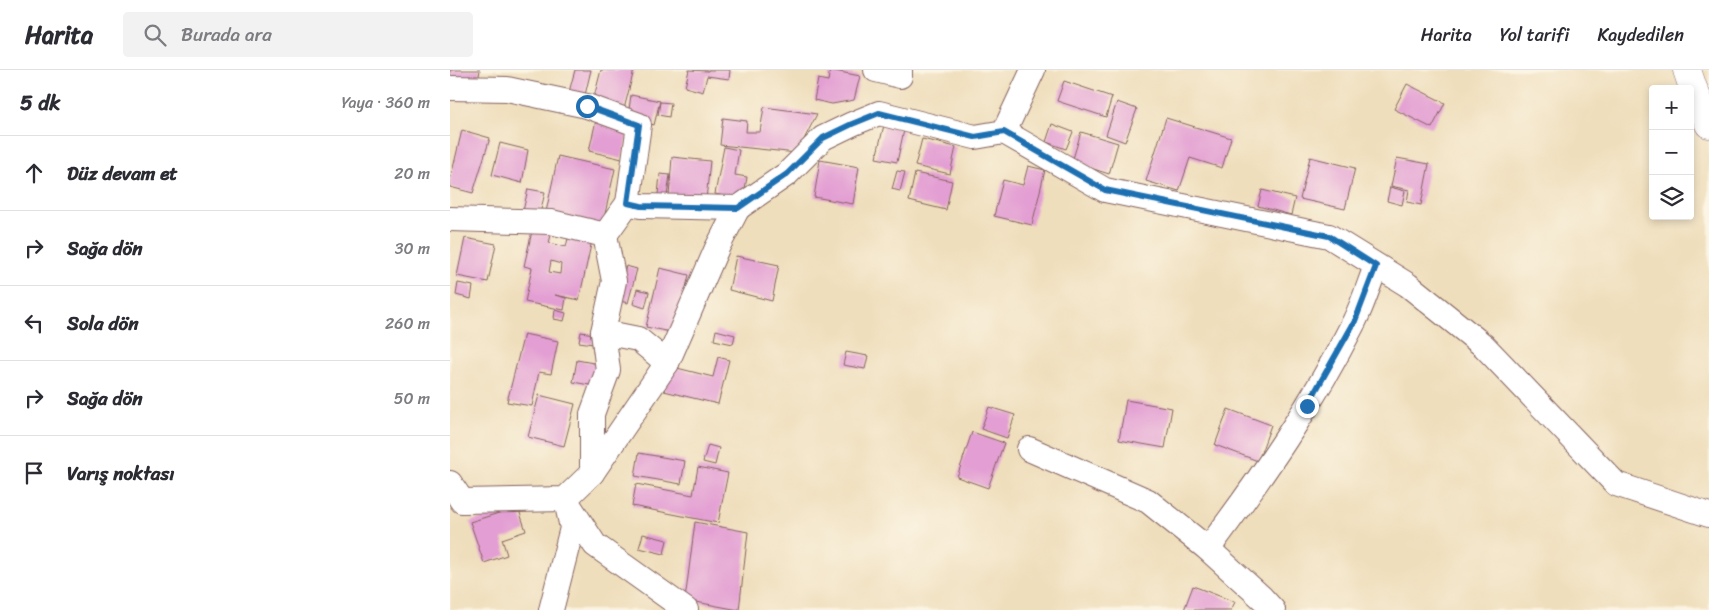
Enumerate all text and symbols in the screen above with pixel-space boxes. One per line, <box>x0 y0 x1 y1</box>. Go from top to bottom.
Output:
search box <box>123 12 473 57</box>
text: Harita <box>25 14 93 56</box>
text: Burada ara <box>181 18 272 51</box>
text: Harita <box>1421 19 1472 51</box>
text: Yol tarifi <box>1500 19 1569 51</box>
text: Kaydedilen <box>1597 19 1684 51</box>
icon: search <box>141 21 169 49</box>
text: 5 dk <box>20 84 61 122</box>
map controls <box>1649 85 1694 220</box>
button: + <box>1649 85 1694 130</box>
text: Yaya · 360 m <box>341 88 430 117</box>
route start <box>576 95 599 118</box>
button: − <box>1649 130 1694 175</box>
text: Düz devam et <box>67 157 178 190</box>
icon: ahead <box>20 159 48 187</box>
text: 20 m <box>394 159 430 188</box>
button: layers <box>1649 175 1694 220</box>
text: Sağa dön <box>67 232 142 265</box>
icon: right <box>20 234 48 262</box>
text: 30 m <box>395 234 430 263</box>
text: Sola dön <box>67 307 138 340</box>
icon: left <box>20 309 48 337</box>
text: 260 m <box>385 309 430 338</box>
text: Sağa dön <box>67 382 142 415</box>
icon: right <box>20 384 48 412</box>
text: 50 m <box>394 384 430 413</box>
route end <box>1296 395 1319 418</box>
text: Varış noktası <box>67 457 174 490</box>
icon: arrive <box>20 459 48 487</box>

